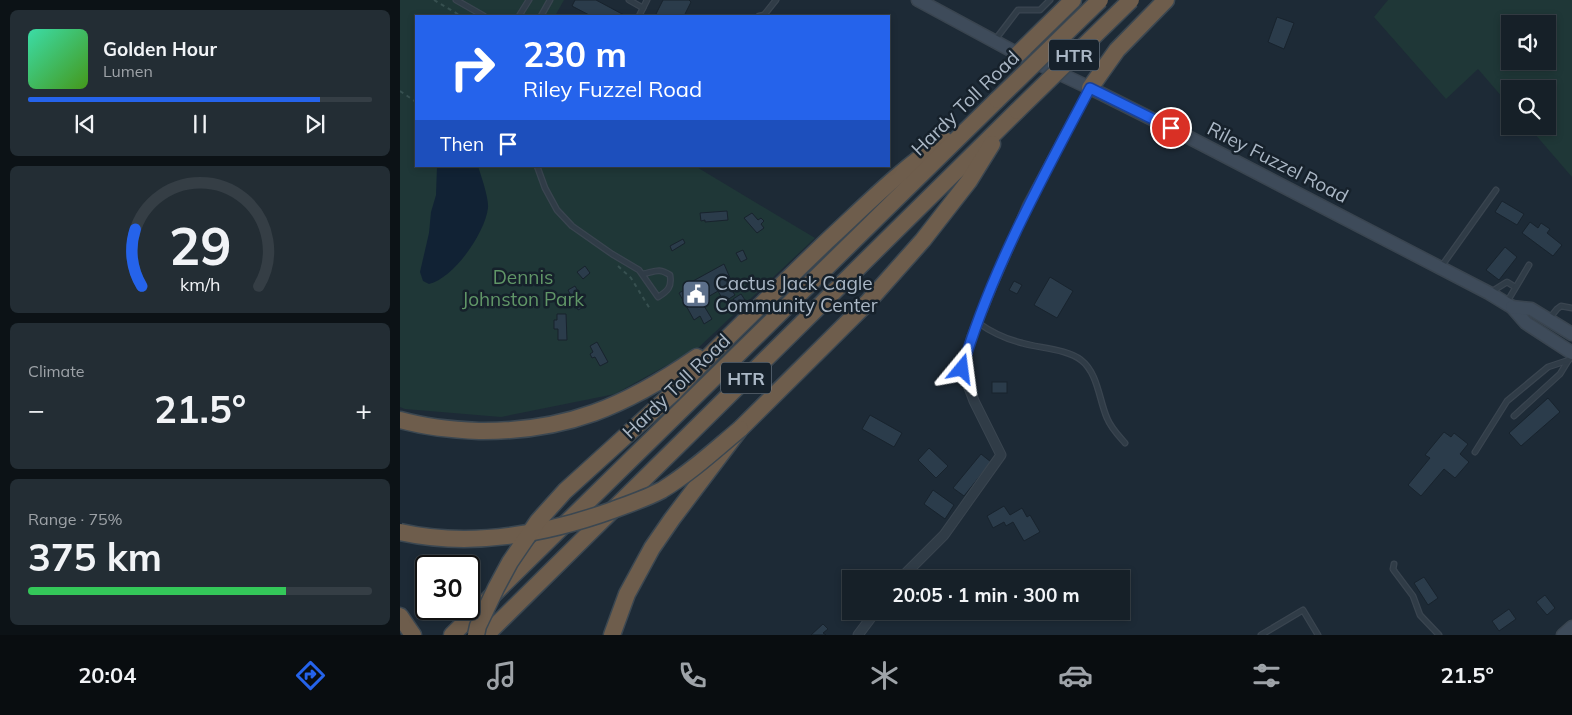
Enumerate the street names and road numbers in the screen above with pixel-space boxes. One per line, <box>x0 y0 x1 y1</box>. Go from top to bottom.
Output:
road number: HTR <box>1049 40 1099 70</box>
street label: Hardy Toll Road <box>906 46 1024 160</box>
street label: Riley Fuzzel Road <box>1204 116 1352 208</box>
street label: Hardy Toll Road <box>617 329 735 443</box>
road number: HTR <box>721 362 771 393</box>

